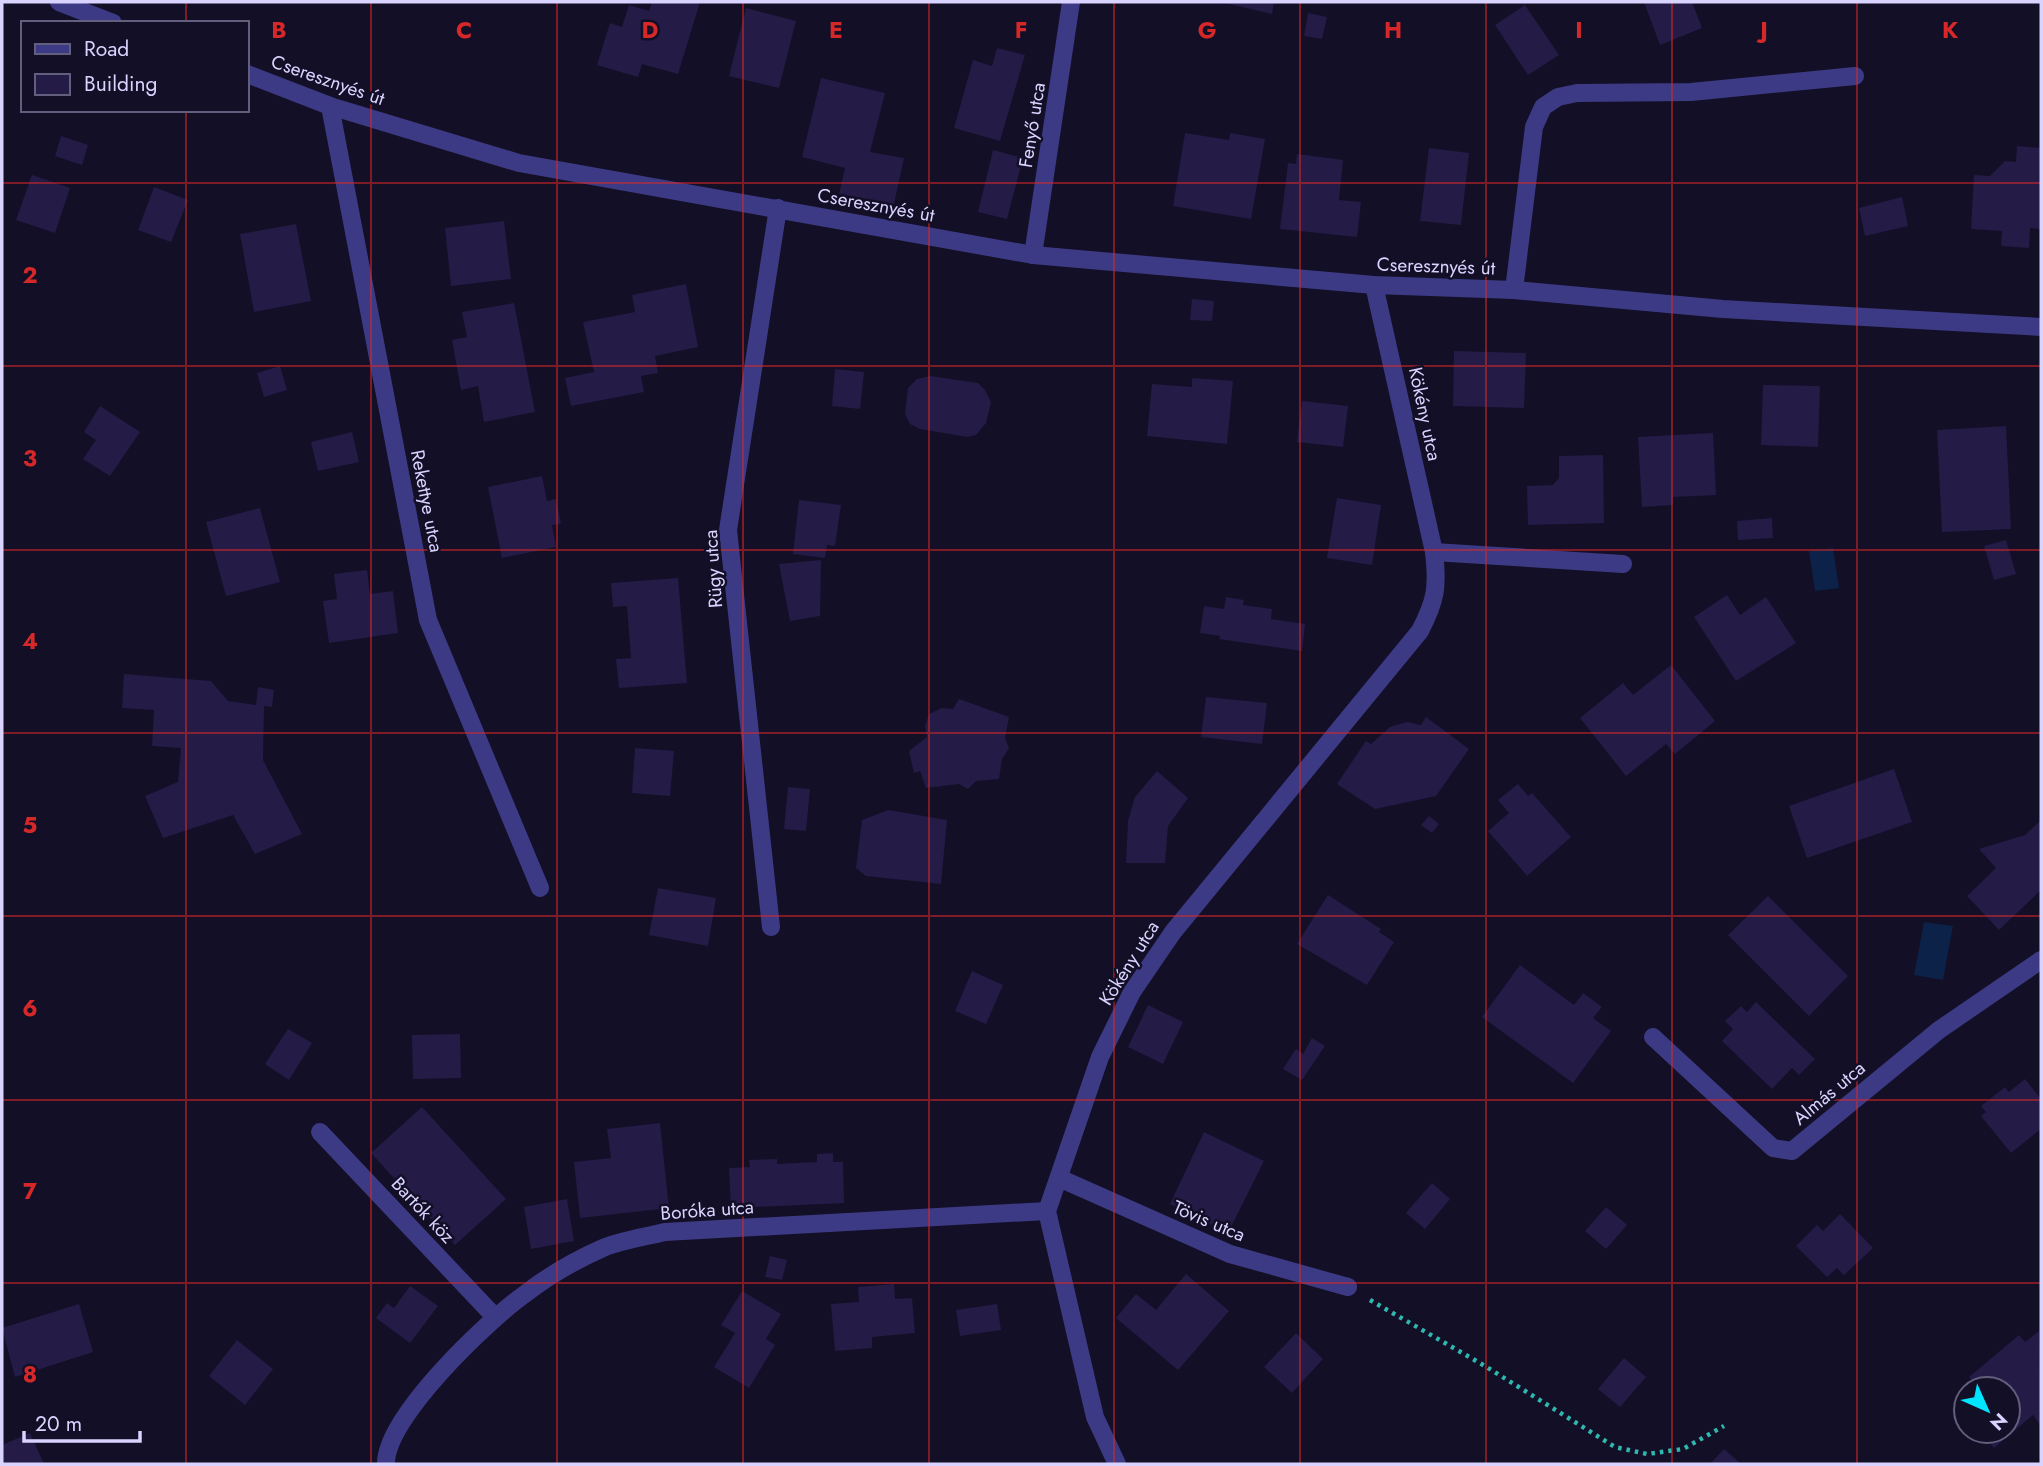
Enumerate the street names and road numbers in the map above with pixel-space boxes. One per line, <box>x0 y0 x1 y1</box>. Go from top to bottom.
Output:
street label: Cseresznyés út <box>268 48 389 112</box>
street label: Fenyő utca <box>1012 81 1052 169</box>
street label: Cseresznyés út <box>815 181 937 229</box>
street label: Cseresznyés út <box>1376 250 1496 282</box>
street label: Kökény utca <box>1402 365 1448 463</box>
street label: Rekettye utca <box>404 448 450 554</box>
street label: Rügy utca <box>697 529 729 609</box>
street label: Kökény utca <box>1092 916 1166 1010</box>
street label: Almás utca <box>1787 1055 1871 1131</box>
street label: Bartók köz <box>385 1171 461 1249</box>
street label: Boróka utca <box>659 1193 755 1227</box>
street label: Tövis utca <box>1169 1194 1249 1248</box>

